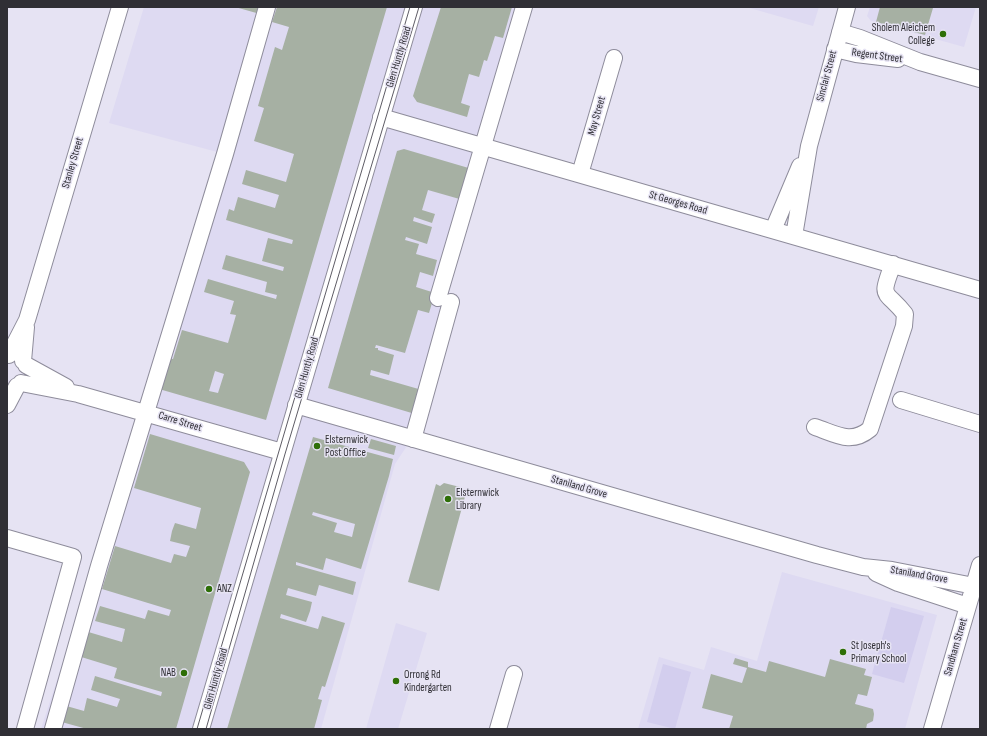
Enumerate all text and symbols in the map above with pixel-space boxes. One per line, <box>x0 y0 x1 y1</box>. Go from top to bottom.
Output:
place label: Sholem Aleichem College <box>872 21 935 47</box>
street label: Glen Huntly Road <box>383 25 415 89</box>
marker: Sholem Aleichem College <box>938 29 948 39</box>
street label: Regent Street <box>851 46 903 66</box>
street label: Sinclair Street <box>814 49 840 103</box>
street label: May Street <box>585 95 609 137</box>
street label: Stanley Street <box>59 136 87 190</box>
street label: St Georges Road <box>647 188 709 218</box>
street label: Glen Huntly Road <box>292 336 322 400</box>
street label: Carre Street <box>157 409 203 435</box>
place label: Elsternwick Post Office <box>325 433 368 459</box>
marker: Elsternwick Post Office <box>312 441 322 451</box>
street label: Staniland Grove <box>549 473 609 501</box>
place label: Elsternwick Library <box>456 486 499 512</box>
marker: Elsternwick Library <box>443 494 453 504</box>
street label: Staniland Grove <box>889 563 949 587</box>
place label: ANZ <box>217 582 232 596</box>
marker: ANZ <box>204 584 214 594</box>
street label: Sandham Street <box>941 617 971 677</box>
place label: St Joseph's Primary School <box>851 639 906 665</box>
street label: Glen Huntly Road <box>201 647 231 711</box>
marker: St Joseph's Primary School <box>838 647 848 657</box>
place label: NAB <box>161 666 176 680</box>
marker: NAB <box>179 668 189 678</box>
place label: Orrong Rd Kindergarten <box>404 668 452 694</box>
marker: Orrong Rd Kindergarten <box>391 676 401 686</box>

